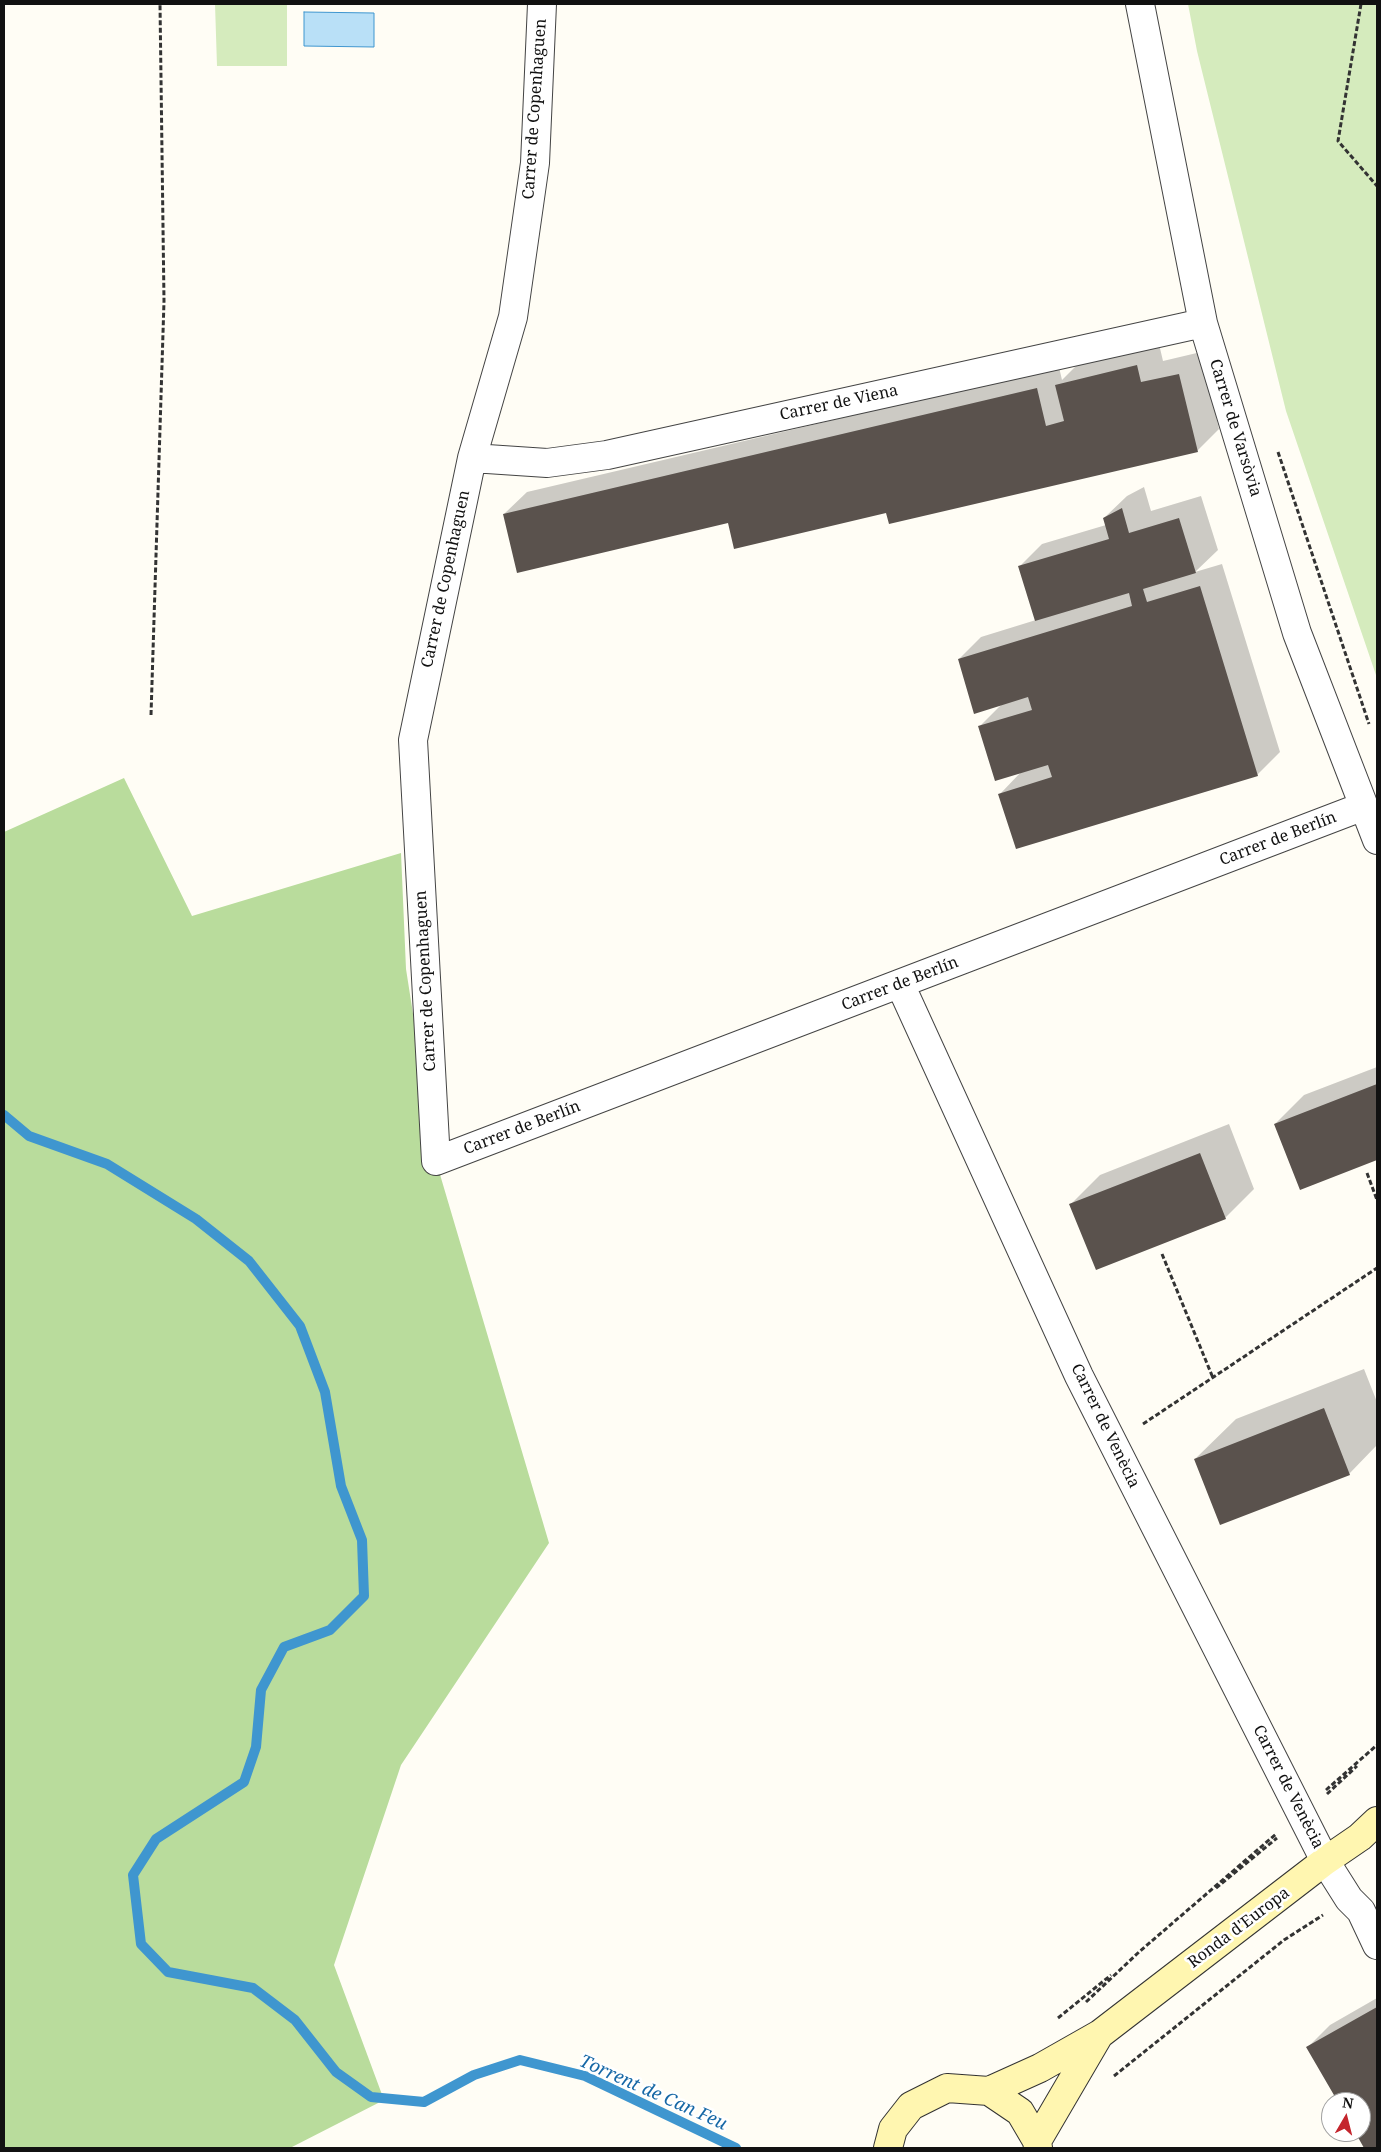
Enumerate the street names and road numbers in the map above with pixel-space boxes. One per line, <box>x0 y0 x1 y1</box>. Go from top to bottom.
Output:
street label: Carrer de Copenhaguen <box>519 18 551 200</box>
street label: Carrer de Varsòvia <box>1205 357 1265 499</box>
street label: Carrer de Viena <box>778 381 900 425</box>
street label: Carrer de Copenhaguen <box>418 488 474 670</box>
street label: Carrer de Berlín <box>1217 808 1339 870</box>
street label: Carrer de Copenhaguen <box>412 890 440 1072</box>
street label: Carrer de Berlín <box>839 953 961 1015</box>
street label: Carrer de Berlín <box>461 1097 583 1159</box>
street label: Carrer de Venècia <box>1067 1361 1143 1491</box>
street label: Carrer de Venècia <box>1249 1722 1327 1852</box>
street label: Ronda d'Europa <box>1184 1884 1294 1972</box>

